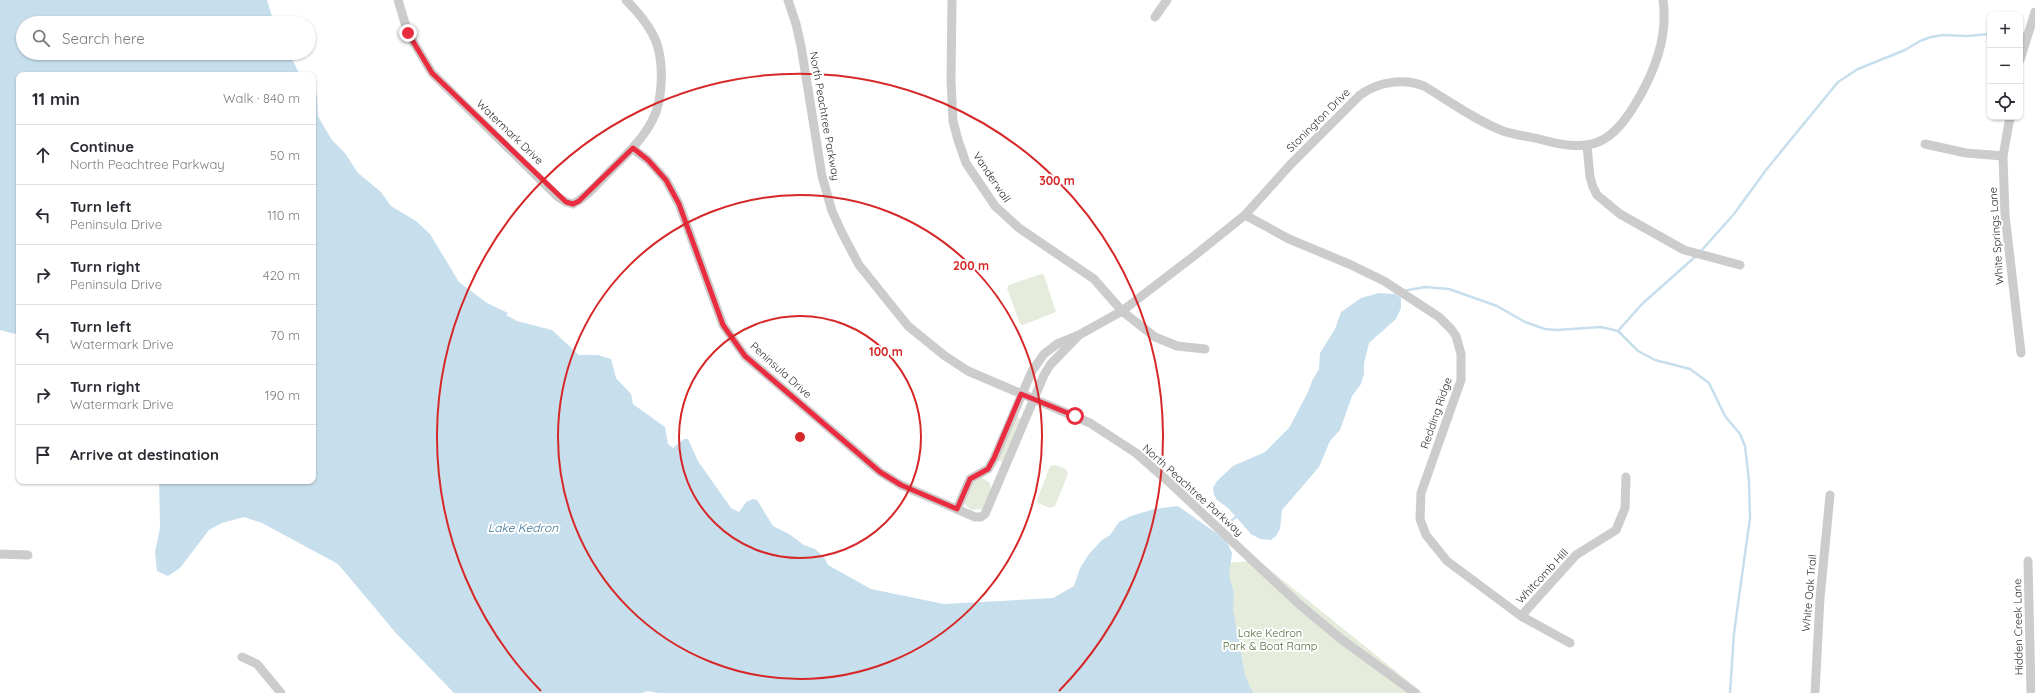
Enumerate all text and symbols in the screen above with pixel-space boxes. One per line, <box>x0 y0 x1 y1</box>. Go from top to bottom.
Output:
map controls <box>1987 12 2023 120</box>
button: + <box>1987 12 2023 48</box>
search box <box>16 16 316 60</box>
route end <box>399 24 417 42</box>
icon: search <box>30 27 52 49</box>
text: Search here <box>62 29 145 48</box>
button: − <box>1987 48 2023 84</box>
street label: North Peachtree Parkway <box>807 50 843 182</box>
button: locate <box>1987 84 2023 120</box>
street label: Stonington Drive <box>1283 85 1353 155</box>
text: 11 min <box>32 88 80 109</box>
text: Walk · 840 m <box>223 90 300 106</box>
street label: Watermark Drive <box>474 97 546 167</box>
text: Continue <box>70 137 134 156</box>
icon: ahead <box>32 144 54 166</box>
text: 50 m <box>270 147 300 163</box>
street label: Vanderwall <box>970 149 1014 205</box>
text: North Peachtree Parkway <box>70 156 225 172</box>
text: 300 m <box>1039 173 1075 188</box>
street label: White Springs Lane <box>1986 187 2006 285</box>
text: Turn left <box>70 197 132 216</box>
icon: left <box>32 204 54 226</box>
text: 110 m <box>267 207 300 223</box>
text: Peninsula Drive <box>70 216 162 232</box>
text: Turn right <box>70 257 141 276</box>
text: 200 m <box>953 258 989 273</box>
icon: right <box>32 264 54 286</box>
text: 420 m <box>263 267 300 283</box>
text: Peninsula Drive <box>70 276 162 292</box>
text: Turn left <box>70 317 132 336</box>
icon: left <box>32 324 54 346</box>
text: 70 m <box>270 327 300 343</box>
text: Watermark Drive <box>70 336 174 352</box>
street label: Peninsula Drive <box>747 339 815 401</box>
text: 100 m <box>869 344 903 359</box>
street label: Redding Ridge <box>1417 375 1455 451</box>
text: Turn right <box>70 377 141 396</box>
icon: right <box>32 384 54 406</box>
text: 190 m <box>265 387 300 403</box>
text: Watermark Drive <box>70 396 174 412</box>
route start <box>1066 407 1084 425</box>
centre of rings <box>793 430 807 444</box>
street label: North Peachtree Parkway <box>1140 441 1246 539</box>
icon: arrive <box>32 444 54 466</box>
text: Arrive at destination <box>70 445 219 464</box>
water label: Lake Kedron <box>488 520 559 535</box>
street label: Whitcomb Hill <box>1513 546 1571 606</box>
street label: White Oak Trail <box>1799 554 1819 632</box>
street label: Hidden Creek Lane <box>2010 578 2026 676</box>
park label: Lake Kedron Park & Boat Ramp <box>1223 626 1318 653</box>

